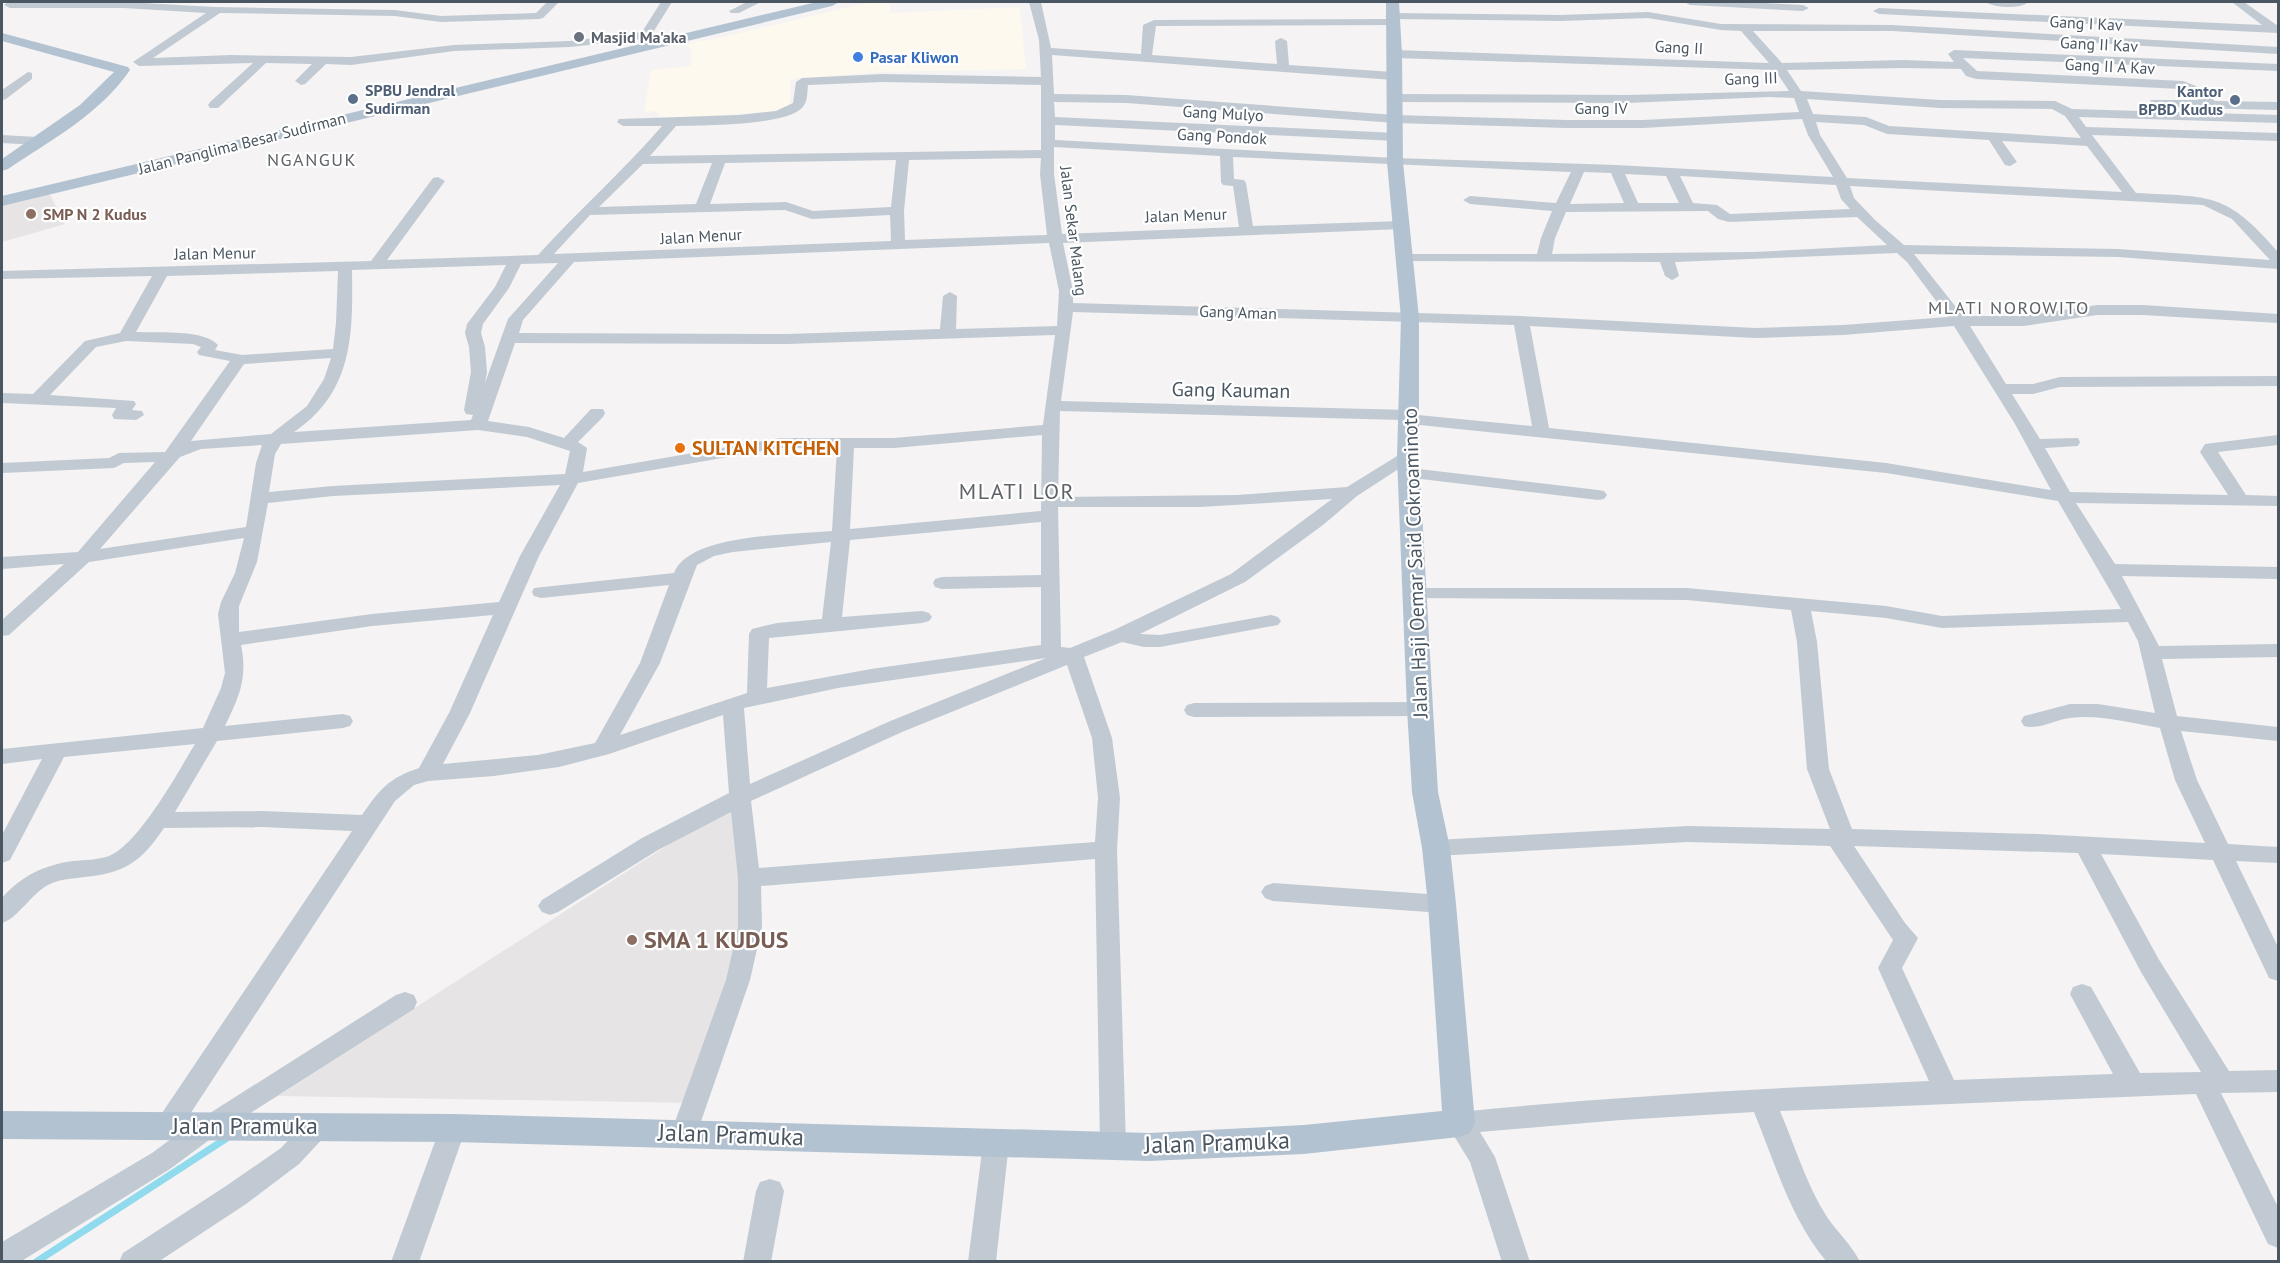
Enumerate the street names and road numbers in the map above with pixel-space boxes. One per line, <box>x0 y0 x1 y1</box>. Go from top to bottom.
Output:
street label: Gang I Kav <box>2049 11 2123 35</box>
street label: Gang II Kav <box>2060 32 2139 56</box>
street label: Gang II <box>1654 36 1704 58</box>
street label: Gang II A Kav <box>2064 54 2156 78</box>
street label: Gang III <box>1724 67 1778 89</box>
street label: Gang IV <box>1574 98 1628 118</box>
street label: Gang Mulyo <box>1182 101 1264 125</box>
street label: Jalan Panglima Besar Sudirman <box>135 108 348 179</box>
street label: Gang Pondok <box>1177 124 1268 148</box>
street label: Jalan Sekar Malang <box>1056 164 1092 297</box>
street label: Jalan Menur <box>1144 204 1228 226</box>
street label: Jalan Menur <box>659 224 743 248</box>
street label: Jalan Menur <box>173 242 257 264</box>
street label: Gang Aman <box>1199 301 1277 323</box>
street label: Gang Kauman <box>1171 376 1291 404</box>
street label: Jalan Haji Oemar Said Cokroaminoto <box>1397 407 1433 720</box>
street label: Jalan Pramuka <box>171 1110 318 1141</box>
street label: Jalan Pramuka <box>657 1116 804 1153</box>
street label: Jalan Pramuka <box>1143 1124 1290 1161</box>

